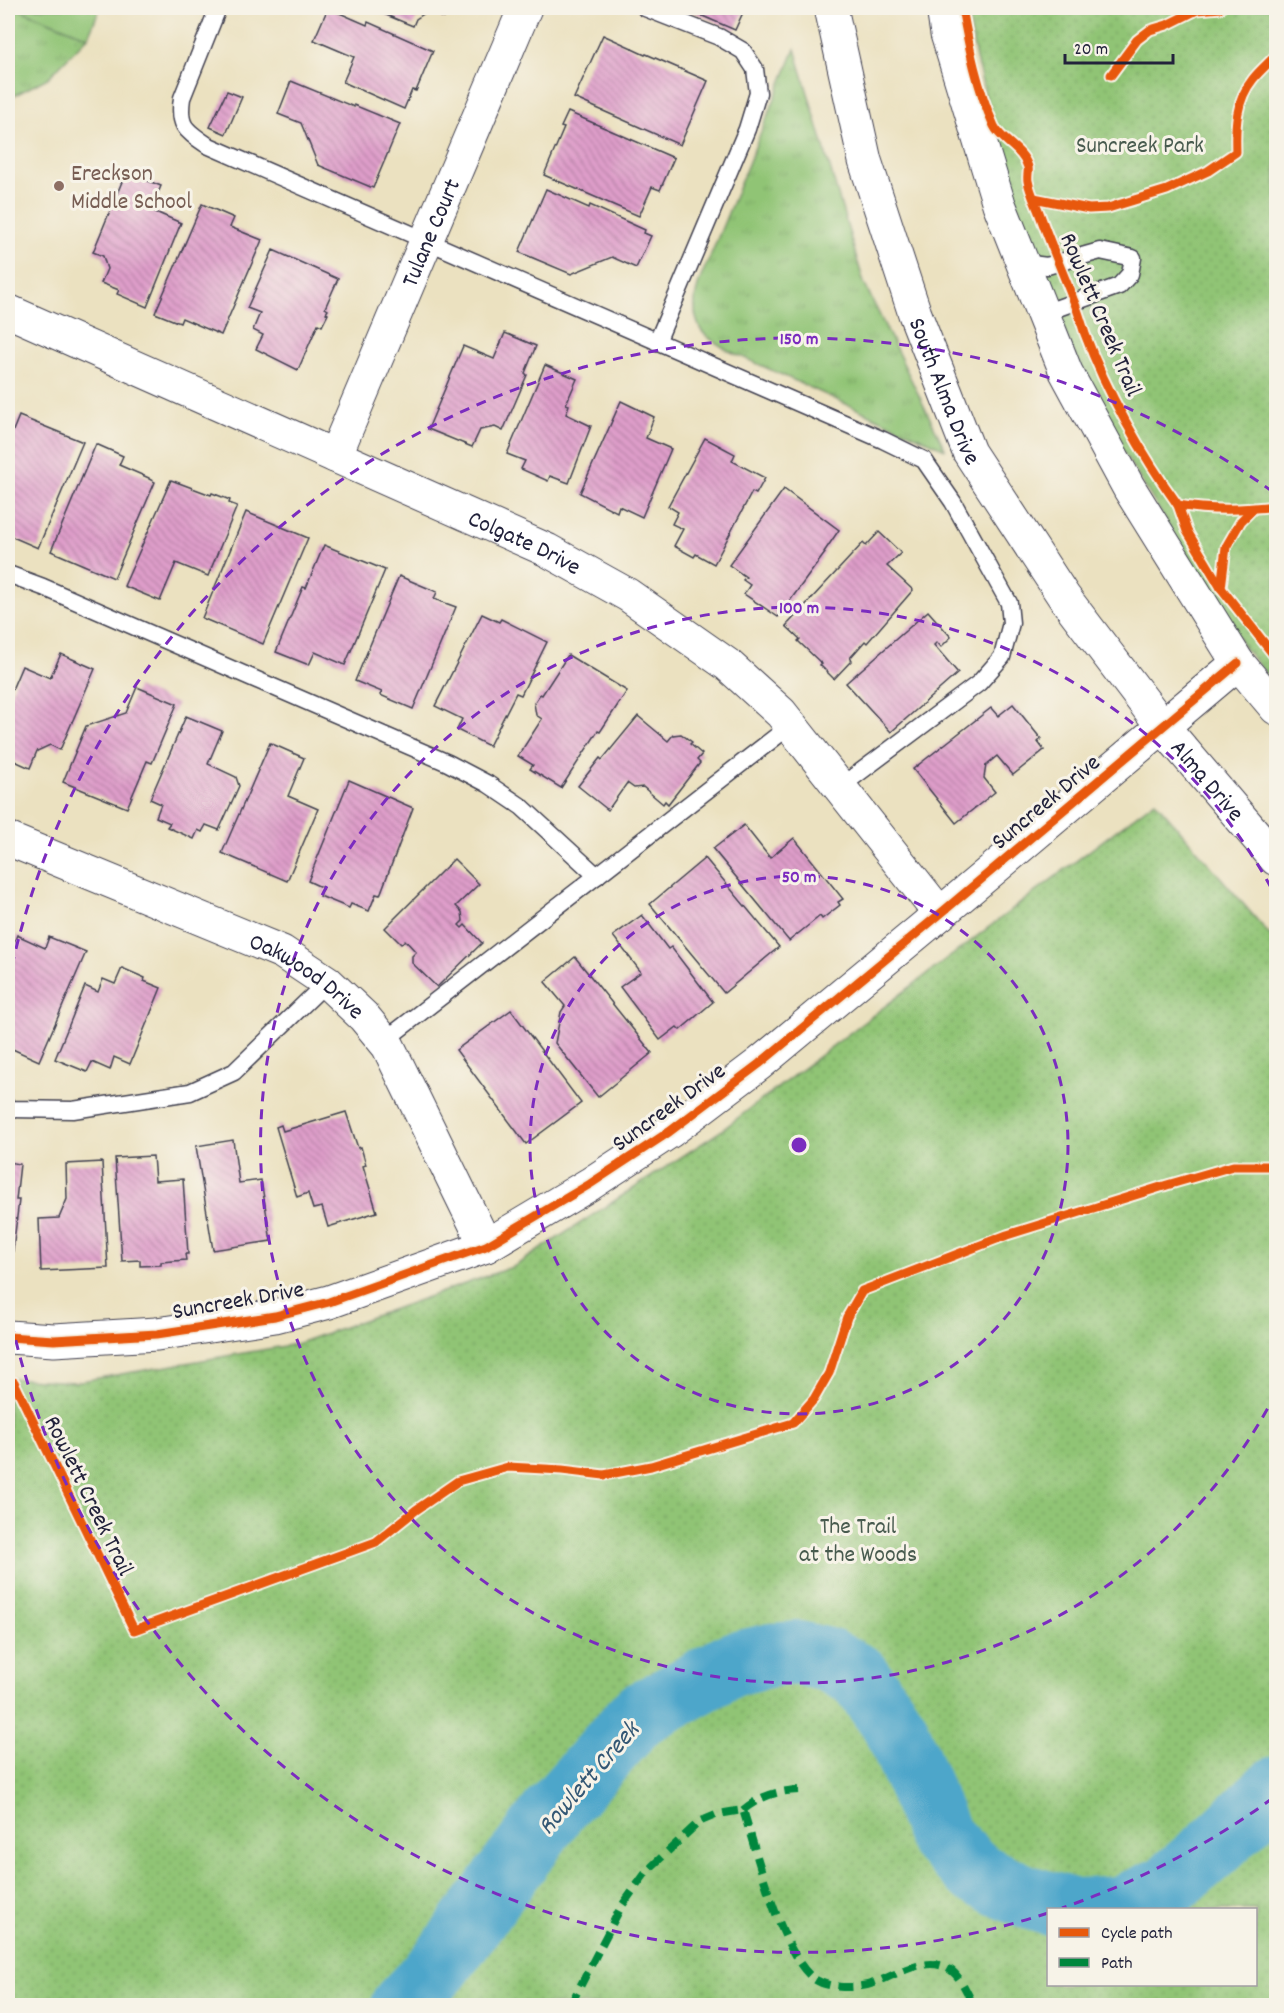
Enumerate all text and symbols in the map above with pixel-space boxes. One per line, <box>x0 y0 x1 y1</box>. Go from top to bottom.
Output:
scale bar <box>1065 27 1173 65</box>
text: 20 m <box>1074 38 1108 63</box>
park label: Suncreek Park <box>1076 130 1204 164</box>
place label: Ereckson Middle School <box>71 158 192 220</box>
street label: Tulane Court <box>395 174 471 293</box>
marker: Ereckson Middle School <box>52 179 66 193</box>
street label: Rowlett Creek Trail <box>1050 228 1149 402</box>
street label: South Alma Drive <box>898 313 987 473</box>
text: 150 m <box>780 328 818 353</box>
street label: Colgate Drive <box>462 503 586 585</box>
text: 100 m <box>779 597 819 622</box>
street label: Alma Drive <box>1161 733 1251 830</box>
street label: Suncreek Drive <box>985 747 1109 859</box>
text: 50 m <box>782 866 816 891</box>
street label: Oakwood Drive <box>243 926 371 1029</box>
street label: Suncreek Drive <box>606 1056 734 1161</box>
centre of rings <box>789 1135 809 1155</box>
street label: Suncreek Drive <box>170 1274 307 1330</box>
street label: Rowlett Creek Trail <box>34 1410 141 1582</box>
park label: The Trail at the Woods <box>799 1511 917 1573</box>
water label: Rowlett Creek <box>530 1713 651 1844</box>
legend <box>1047 1908 1257 1986</box>
text: Cycle path <box>1101 1922 1172 1947</box>
text: Path <box>1101 1952 1133 1977</box>

